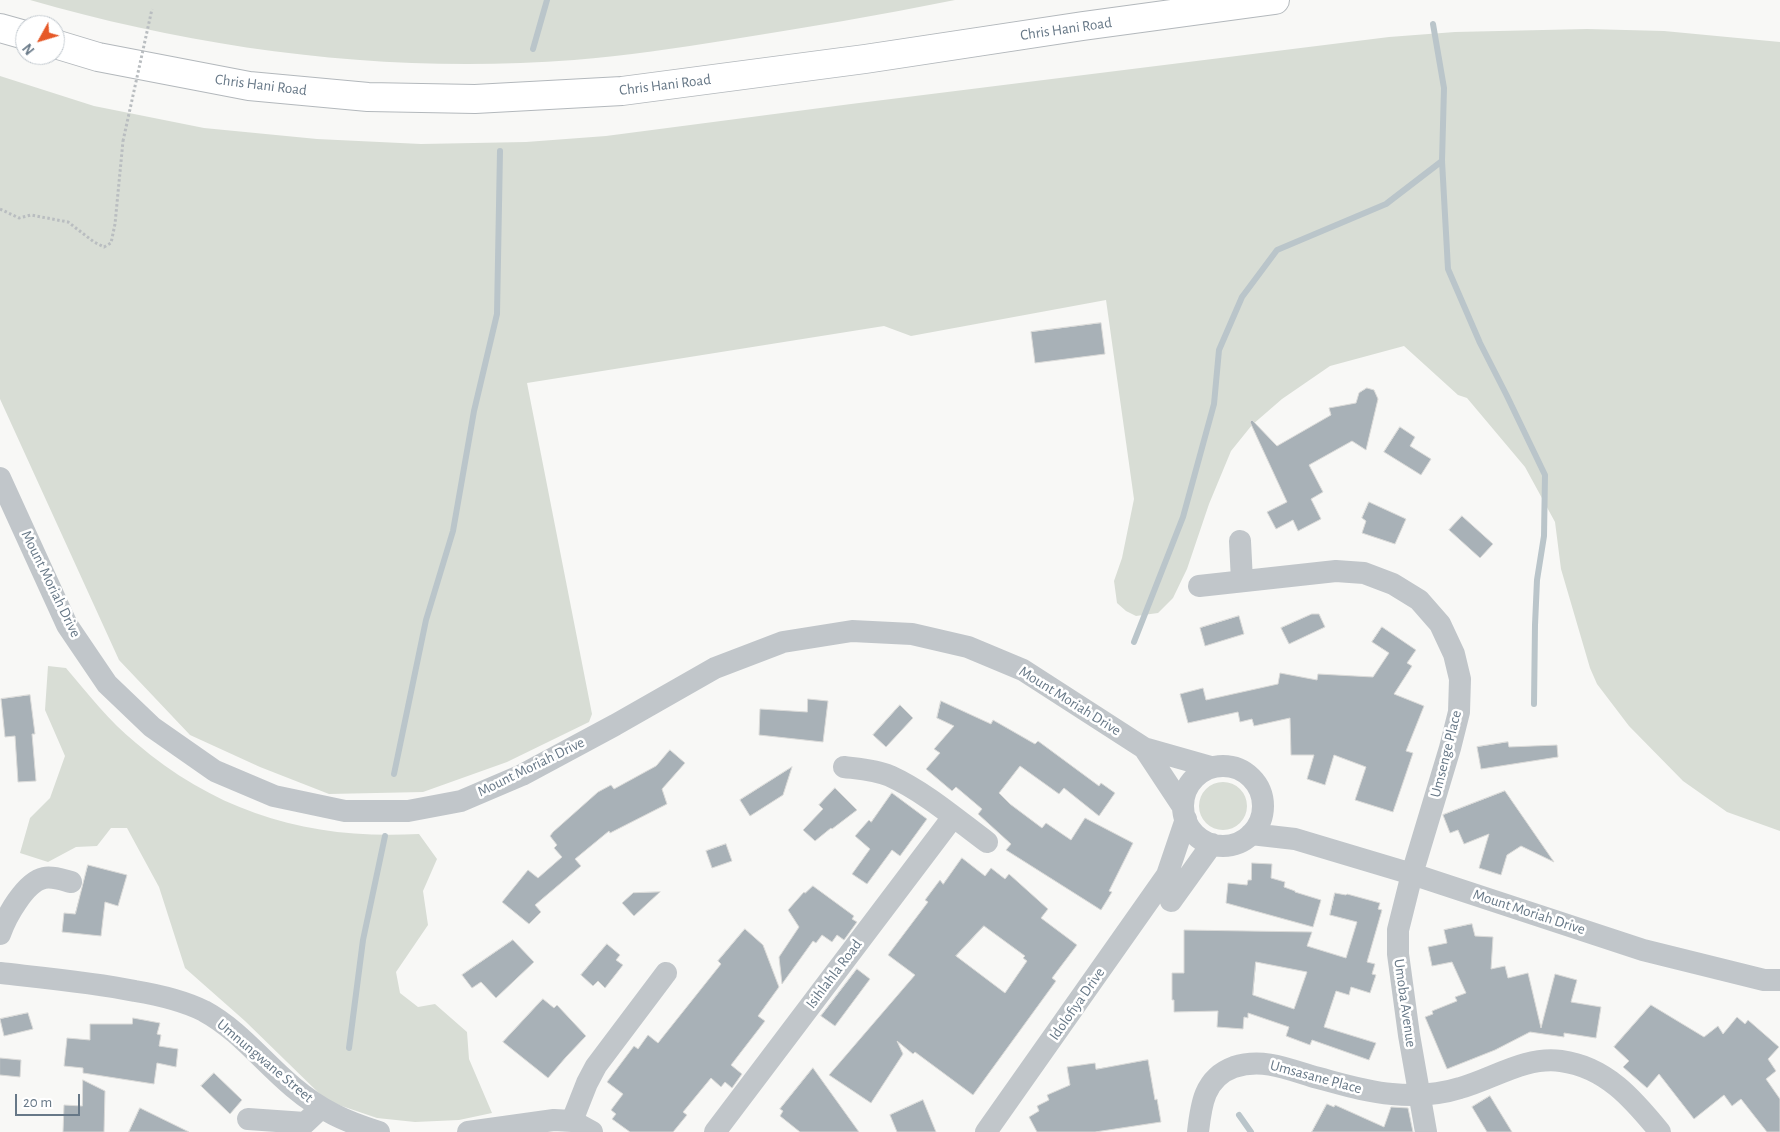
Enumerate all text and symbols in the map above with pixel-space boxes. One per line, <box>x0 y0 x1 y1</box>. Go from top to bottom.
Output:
street label: Chris Hani Road <box>1019 14 1113 44</box>
north arrow <box>15 15 65 65</box>
text: N <box>21 41 38 57</box>
street label: Chris Hani Road <box>214 70 308 100</box>
street label: Chris Hani Road <box>618 70 712 100</box>
street label: Mount Moriah Drive <box>17 527 85 641</box>
street label: Mount Moriah Drive <box>1016 662 1124 740</box>
street label: Umsenge Place <box>1426 709 1466 799</box>
street label: Mount Moriah Drive <box>474 733 588 801</box>
street label: Mount Moriah Drive <box>1471 885 1587 939</box>
street label: Isihlahla Road <box>802 936 866 1012</box>
street label: Umoba Avenue <box>1390 958 1420 1048</box>
street label: Idolofiya Drive <box>1045 964 1109 1044</box>
street label: Umnungwane Street <box>213 1015 317 1107</box>
street label: Umsasane Place <box>1268 1056 1364 1098</box>
scale bar <box>18 1084 82 1116</box>
text: 20 m <box>23 1095 52 1110</box>

